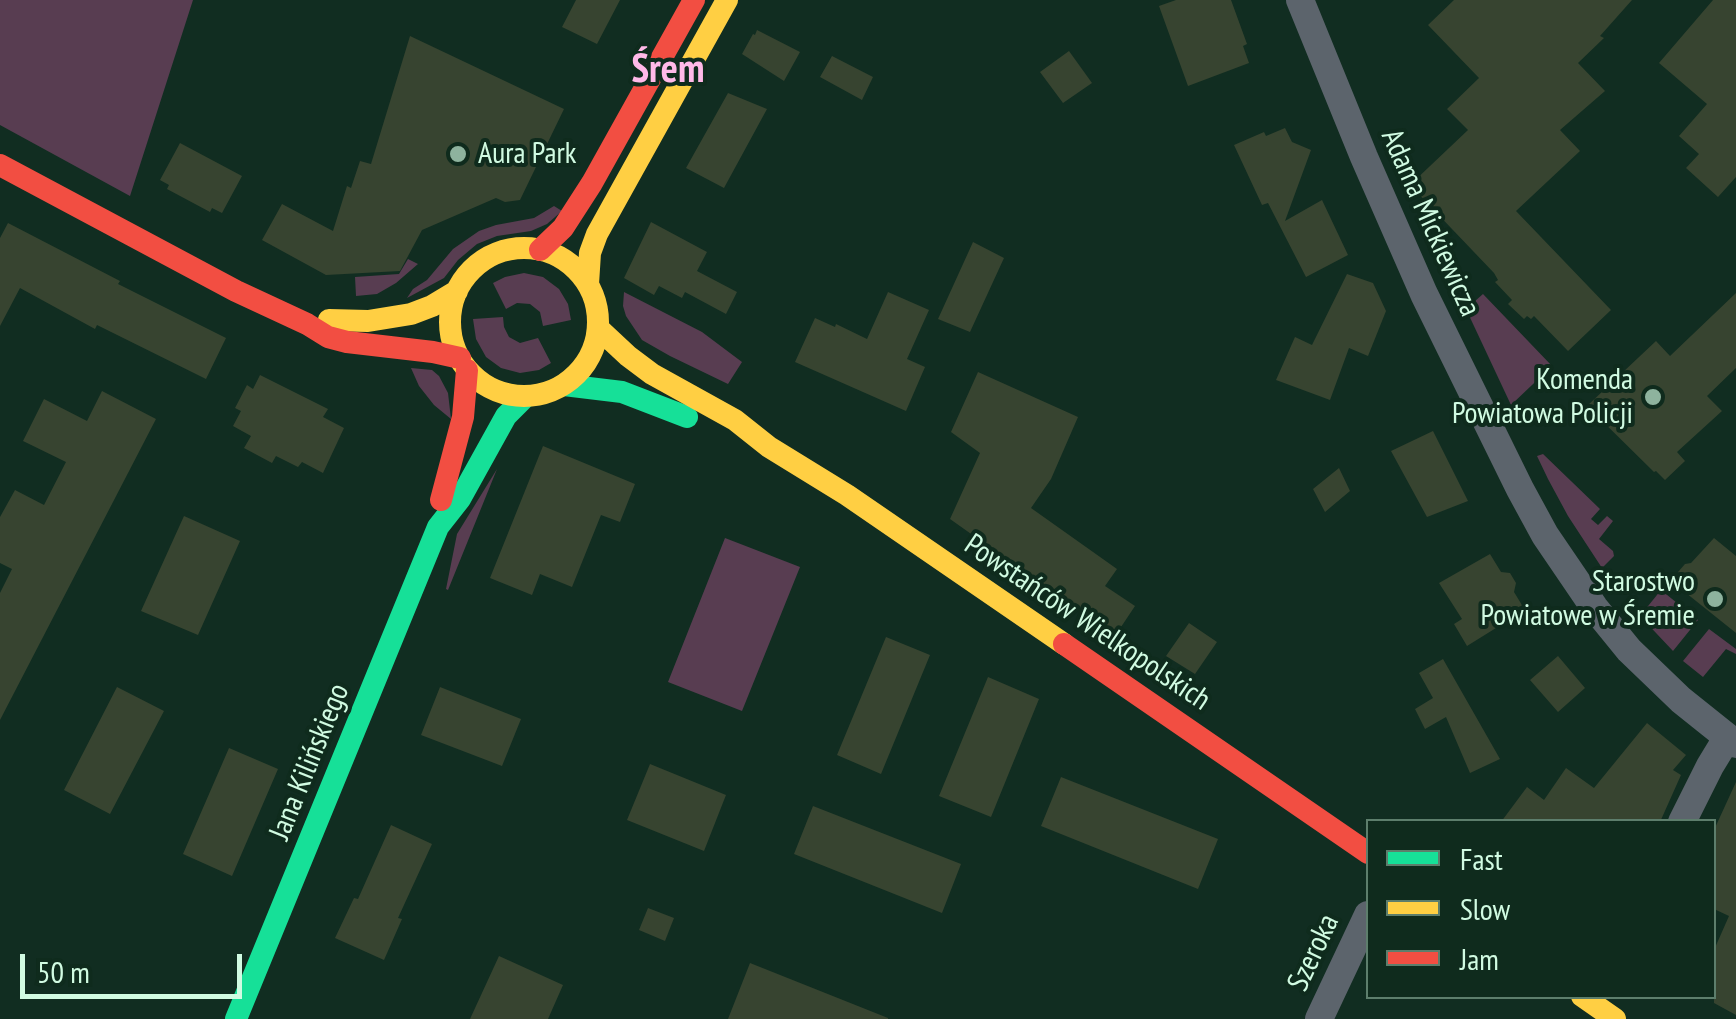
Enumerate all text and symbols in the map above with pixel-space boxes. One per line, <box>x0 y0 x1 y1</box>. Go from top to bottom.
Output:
district label: Śrem <box>632 47 704 95</box>
street label: Adama Mickiewicza <box>1373 124 1487 322</box>
place label: Aura Park <box>478 136 576 172</box>
marker: Aura Park <box>447 143 469 165</box>
place label: Komenda Powiatowa Policji <box>1452 362 1633 432</box>
marker: Komenda Powiatowa Policji <box>1642 386 1664 408</box>
street label: Powstańców Wielkopolskich <box>957 527 1217 719</box>
place label: Starostwo Powiatowe w Śremie <box>1481 564 1695 634</box>
marker: Starostwo Powiatowe w Śremie <box>1704 588 1726 610</box>
street label: Jana Kilińskiego <box>262 679 358 845</box>
legend <box>1366 819 1716 999</box>
text: Fast <box>1460 839 1503 878</box>
text: Slow <box>1460 889 1510 928</box>
street label: Szeroka <box>1281 909 1347 997</box>
scale bar <box>25 934 248 996</box>
text: Jam <box>1460 939 1499 978</box>
text: 50 m <box>37 952 90 991</box>

